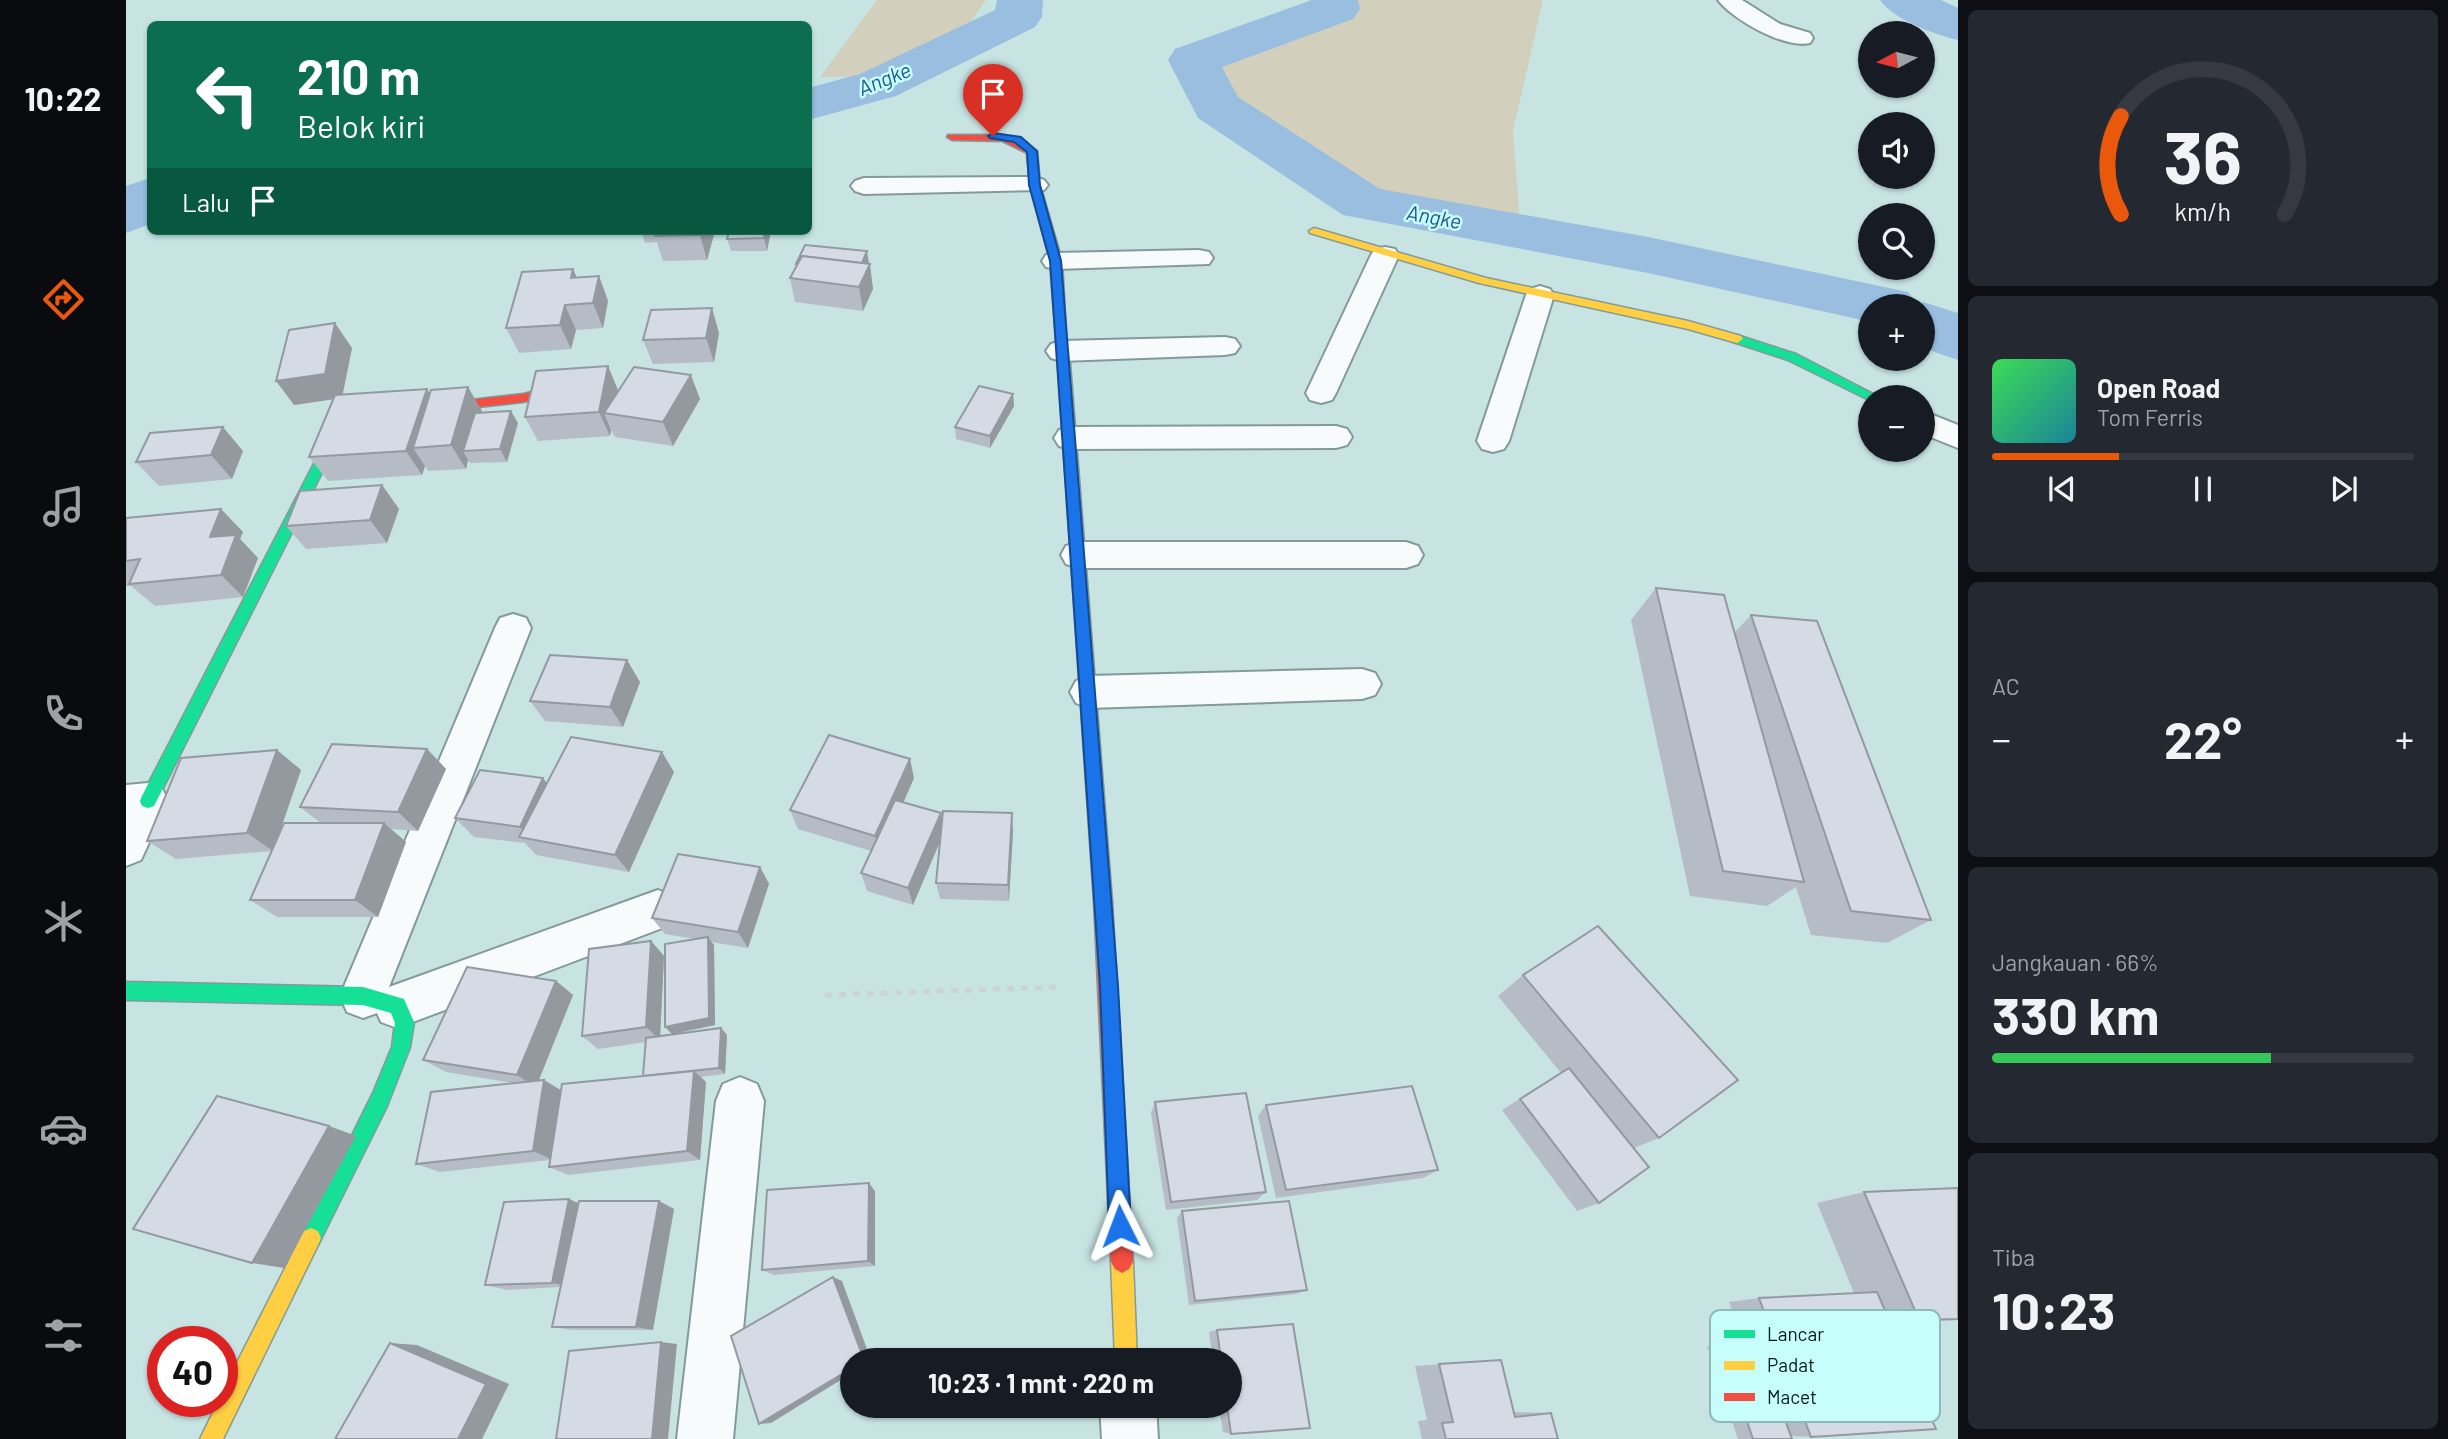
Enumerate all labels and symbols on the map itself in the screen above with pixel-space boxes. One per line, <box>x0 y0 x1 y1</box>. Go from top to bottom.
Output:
north arrow <box>1858 21 1936 98</box>
water label: Angke <box>854 56 914 100</box>
pin <box>963 64 1023 136</box>
water label: Angke <box>1405 199 1463 233</box>
position arrow <box>1083 1189 1157 1263</box>
legend <box>1710 1310 1940 1422</box>
text: Lancar <box>1767 1322 1824 1345</box>
speed limit sign: 40 <box>147 1326 238 1417</box>
text: Padat <box>1767 1353 1815 1376</box>
text: Macet <box>1767 1385 1817 1408</box>

